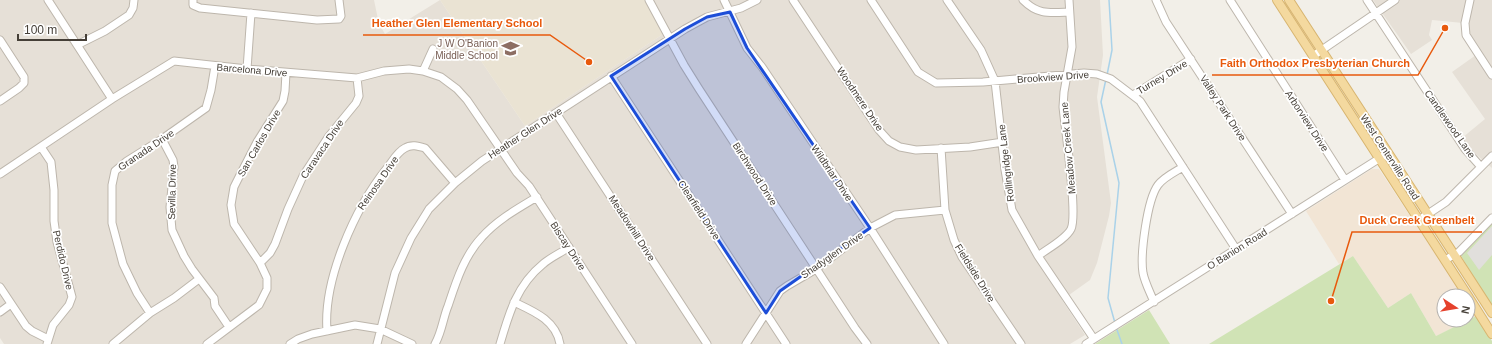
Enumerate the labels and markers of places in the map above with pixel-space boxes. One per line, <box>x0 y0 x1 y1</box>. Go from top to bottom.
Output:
callout: Heather Glen Elementary School <box>363 12 550 35</box>
place label: J W O'Banion Middle School <box>435 38 498 61</box>
school or university icon: J W O'Banion Middle School <box>501 39 521 59</box>
callout: Faith Orthodox Presbyterian Church <box>1212 52 1418 75</box>
callout: Duck Creek Greenbelt <box>1352 209 1482 232</box>

